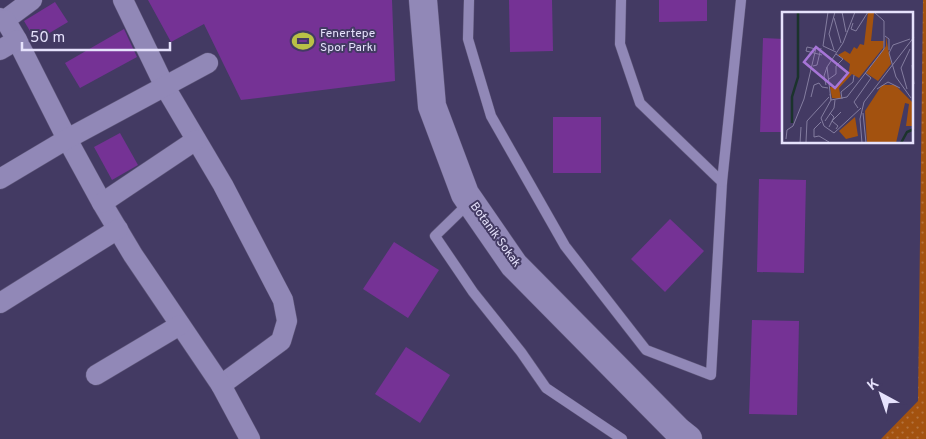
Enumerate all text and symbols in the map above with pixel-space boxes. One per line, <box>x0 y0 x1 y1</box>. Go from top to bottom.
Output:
inset map <box>782 12 914 144</box>
scale bar <box>22 20 170 52</box>
place label: Fenertepe Spor Parkı <box>320 26 376 56</box>
sports icon: Fenertepe Spor Parkı <box>290 28 316 54</box>
text: 50 m <box>30 29 65 48</box>
street label: Botanik Sokak <box>466 199 524 271</box>
north arrow <box>856 369 906 419</box>
text: K <box>864 375 883 395</box>

